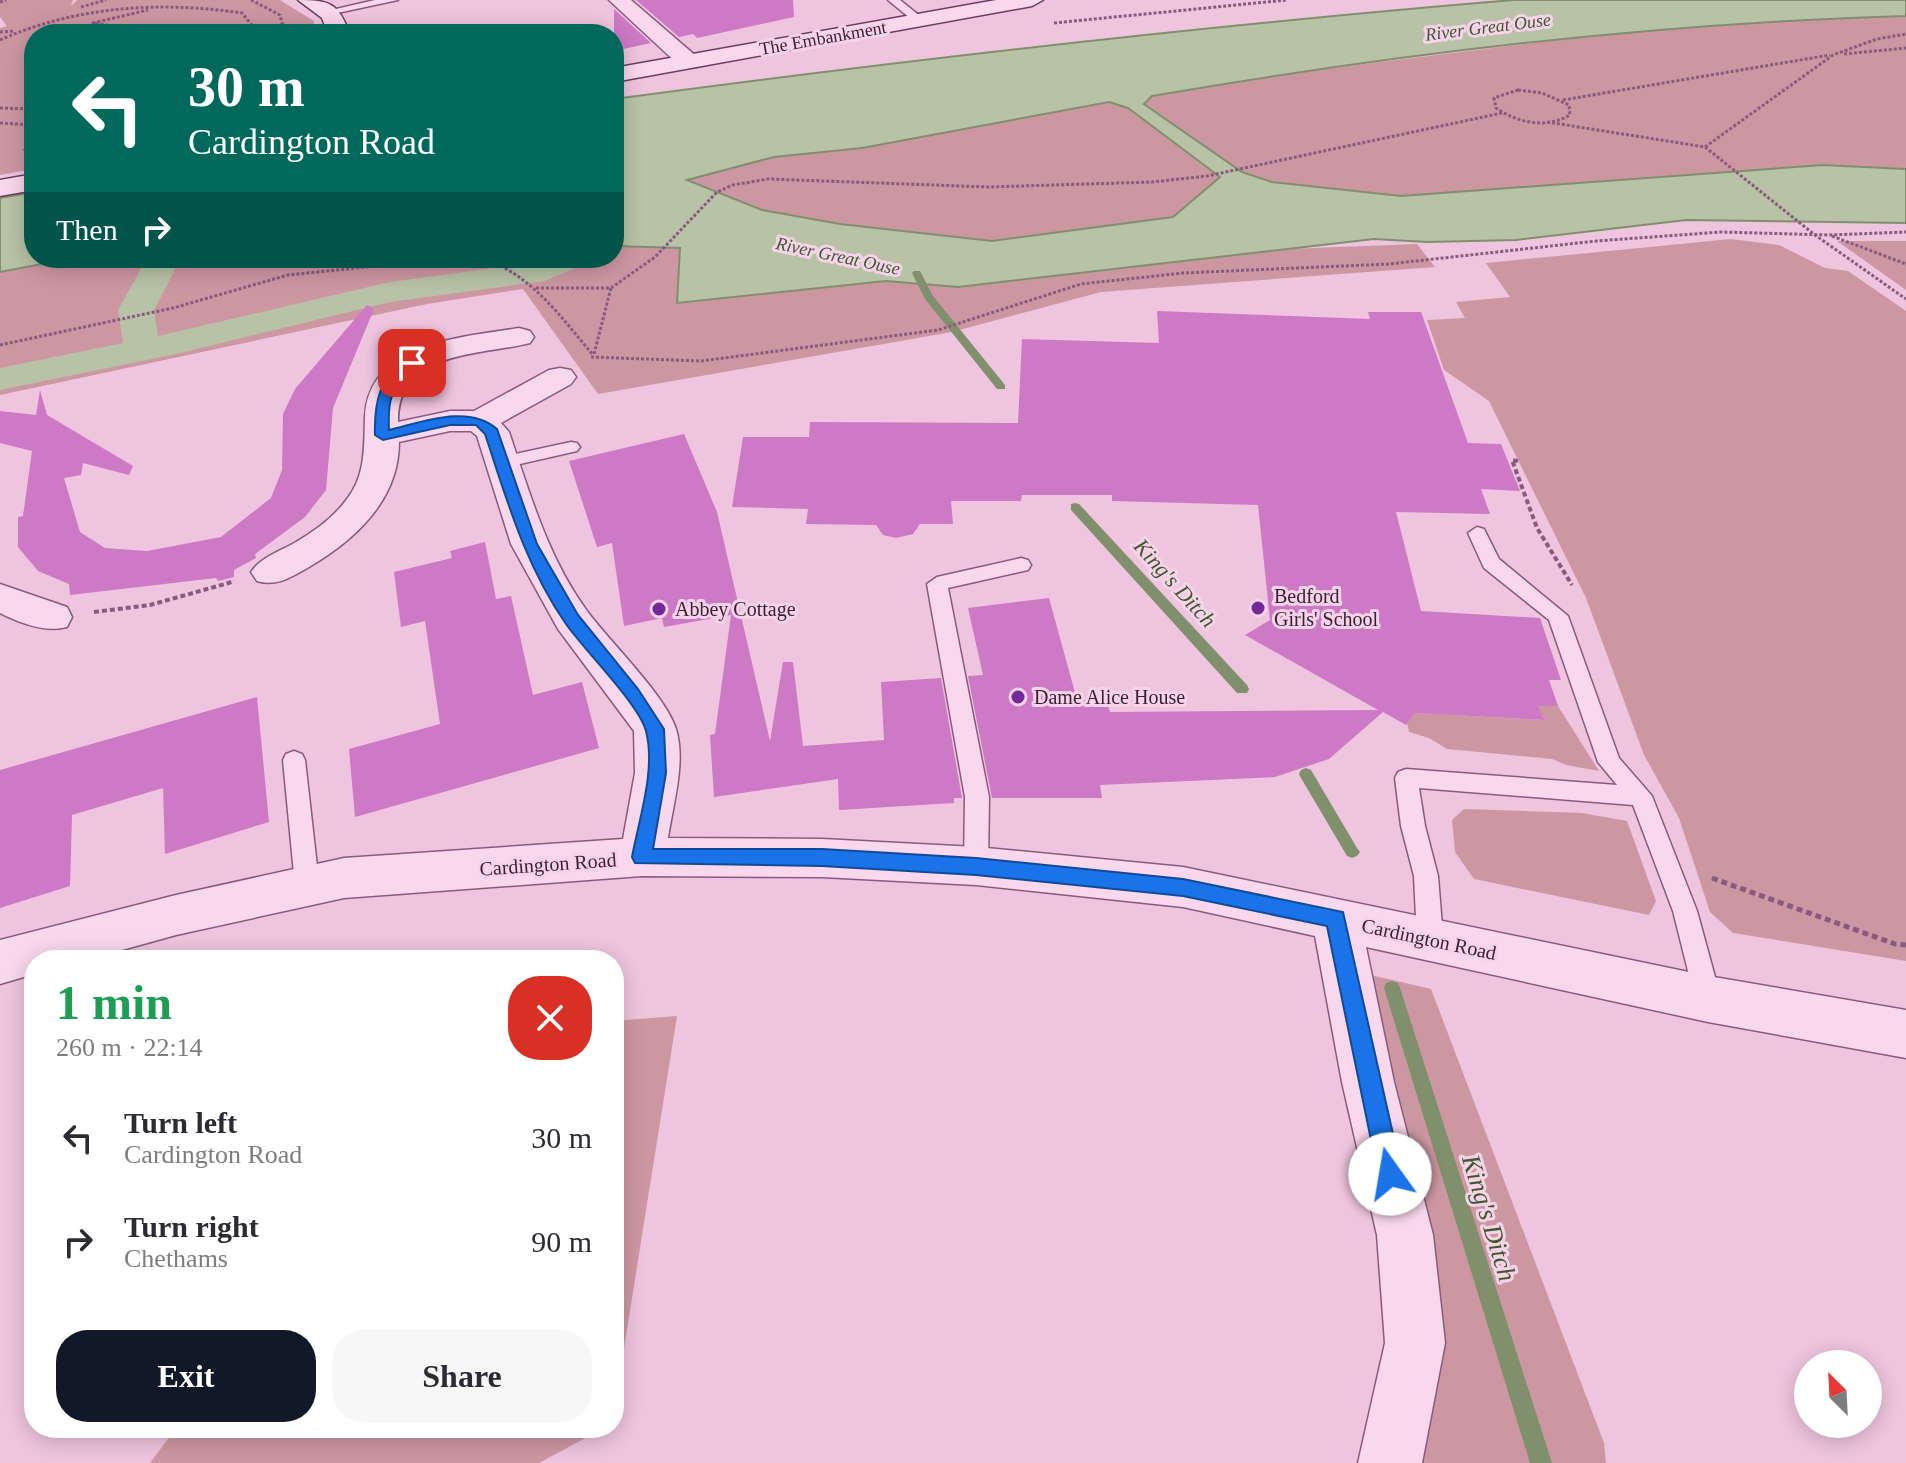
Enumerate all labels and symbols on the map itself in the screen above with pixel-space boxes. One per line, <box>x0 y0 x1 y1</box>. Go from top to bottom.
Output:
water label: River Great Ouse <box>1423 9 1552 45</box>
street label: The Embankment <box>758 17 888 59</box>
water label: River Great Ouse <box>773 233 902 279</box>
pin <box>378 329 446 397</box>
water label: King's Ditch <box>1128 533 1221 632</box>
place label: Bedford Girls' School <box>1274 585 1379 630</box>
place label: Abbey Cottage <box>675 598 796 621</box>
marker: Bedford Girls' School <box>1249 599 1267 617</box>
marker: Abbey Cottage <box>650 600 668 618</box>
place label: Dame Alice House <box>1034 686 1185 708</box>
marker: Dame Alice House <box>1009 688 1027 706</box>
street label: Cardington Road <box>479 848 617 881</box>
street label: Cardington Road <box>1359 914 1498 965</box>
position arrow <box>1348 1132 1432 1216</box>
water label: King's Ditch <box>1456 1150 1522 1285</box>
north arrow <box>1794 1350 1882 1438</box>

